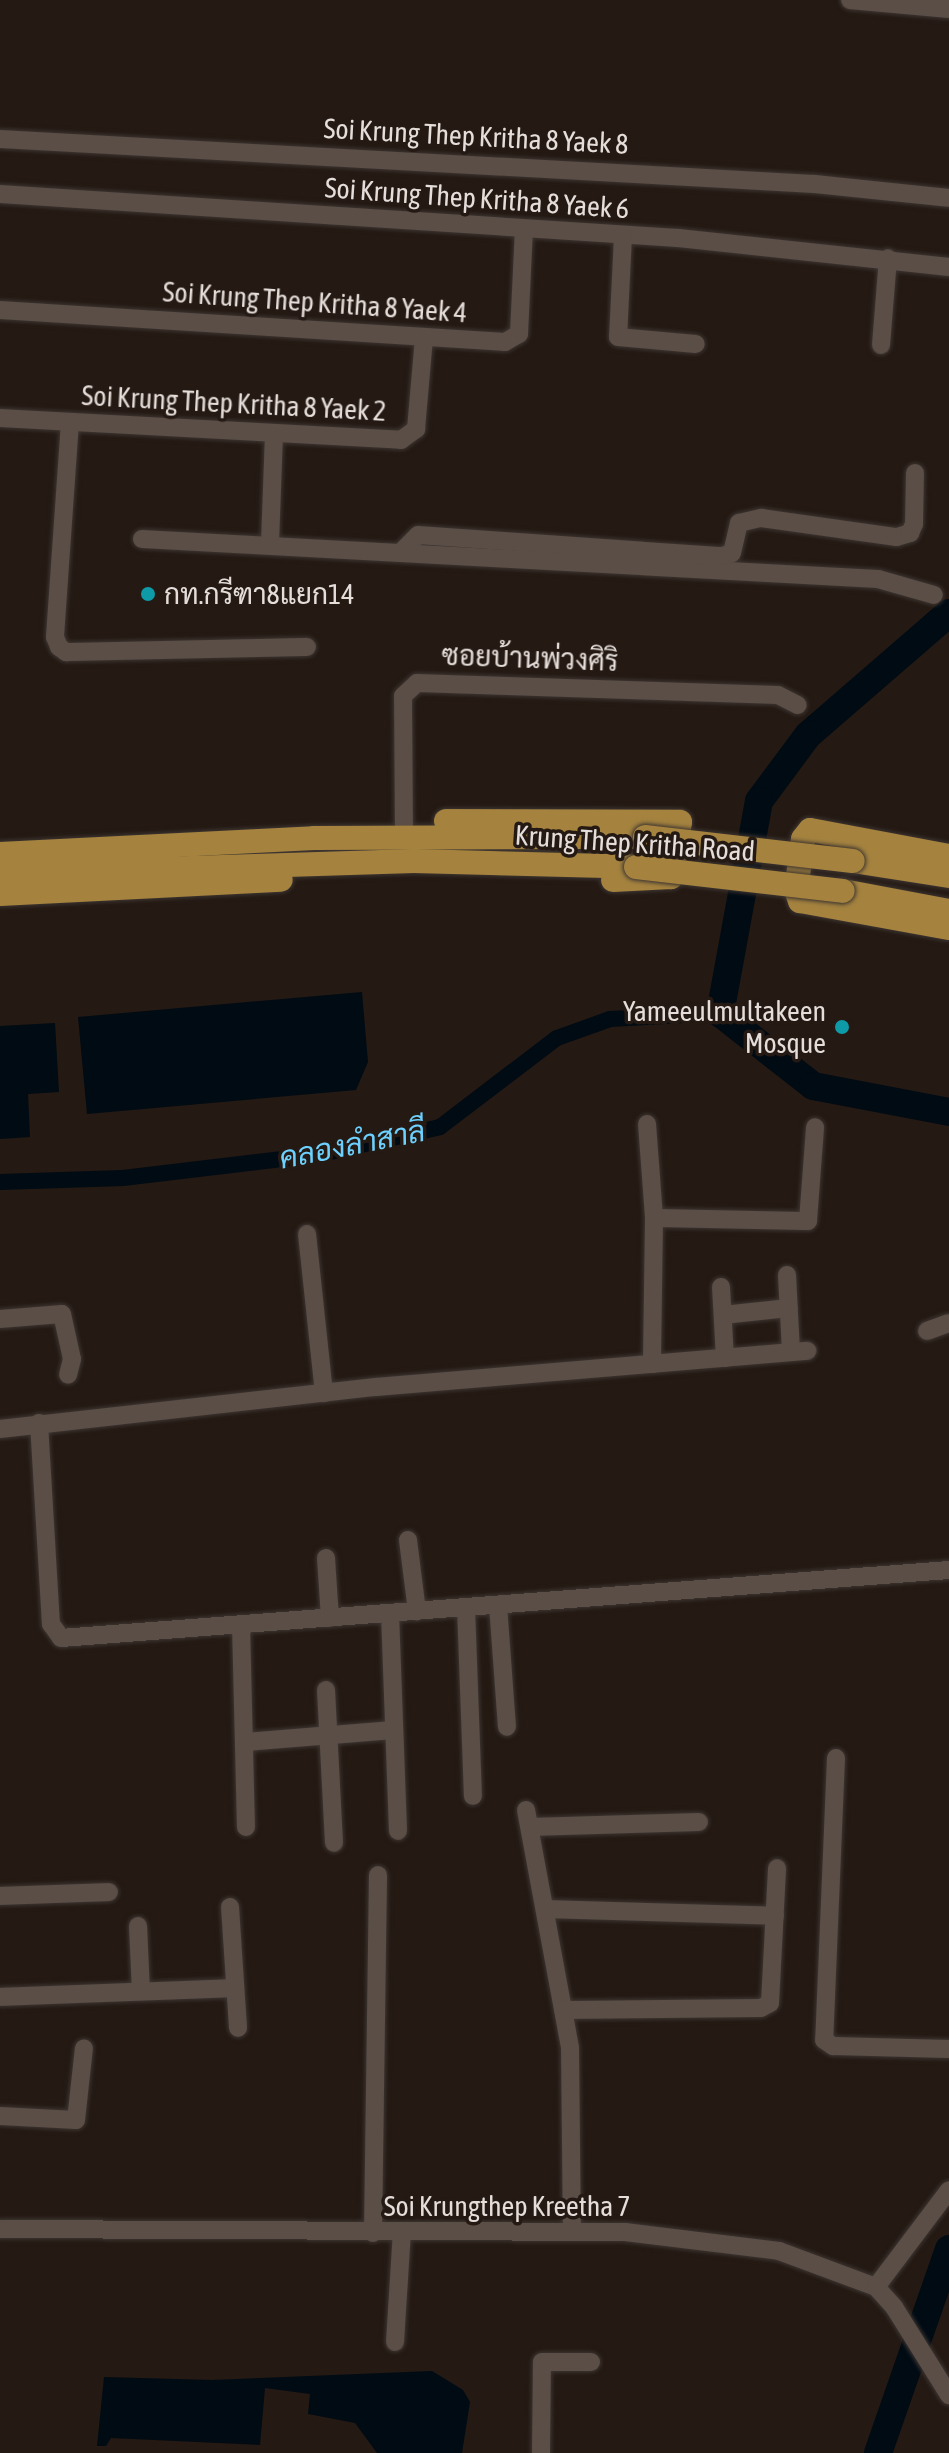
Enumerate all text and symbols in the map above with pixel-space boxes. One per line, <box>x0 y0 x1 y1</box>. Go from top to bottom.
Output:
street label: Soi Krung Thep Kritha 8 Yaek 8 <box>323 111 629 161</box>
street label: Soi Krung Thep Kritha 8 Yaek 6 <box>324 171 630 225</box>
street label: Soi Krung Thep Kritha 8 Yaek 4 <box>162 275 468 329</box>
street label: Soi Krung Thep Kritha 8 Yaek 2 <box>81 378 387 428</box>
place label: กท.กรีฑา8แยก14 <box>164 577 354 611</box>
marker: กท.กรีฑา8แยก14 <box>139 585 157 603</box>
street label: ซอยบ้านพ่วงศิริ <box>441 638 619 678</box>
street label: Krung Thep Kritha Road <box>514 818 756 868</box>
place label: Yameeulmultakeen Mosque <box>623 994 826 1060</box>
marker: Yameeulmultakeen Mosque <box>833 1018 851 1036</box>
water label: คลองลำสาลี <box>276 1112 428 1176</box>
street label: Soi Krungthep Kreetha 7 <box>384 2189 630 2223</box>

